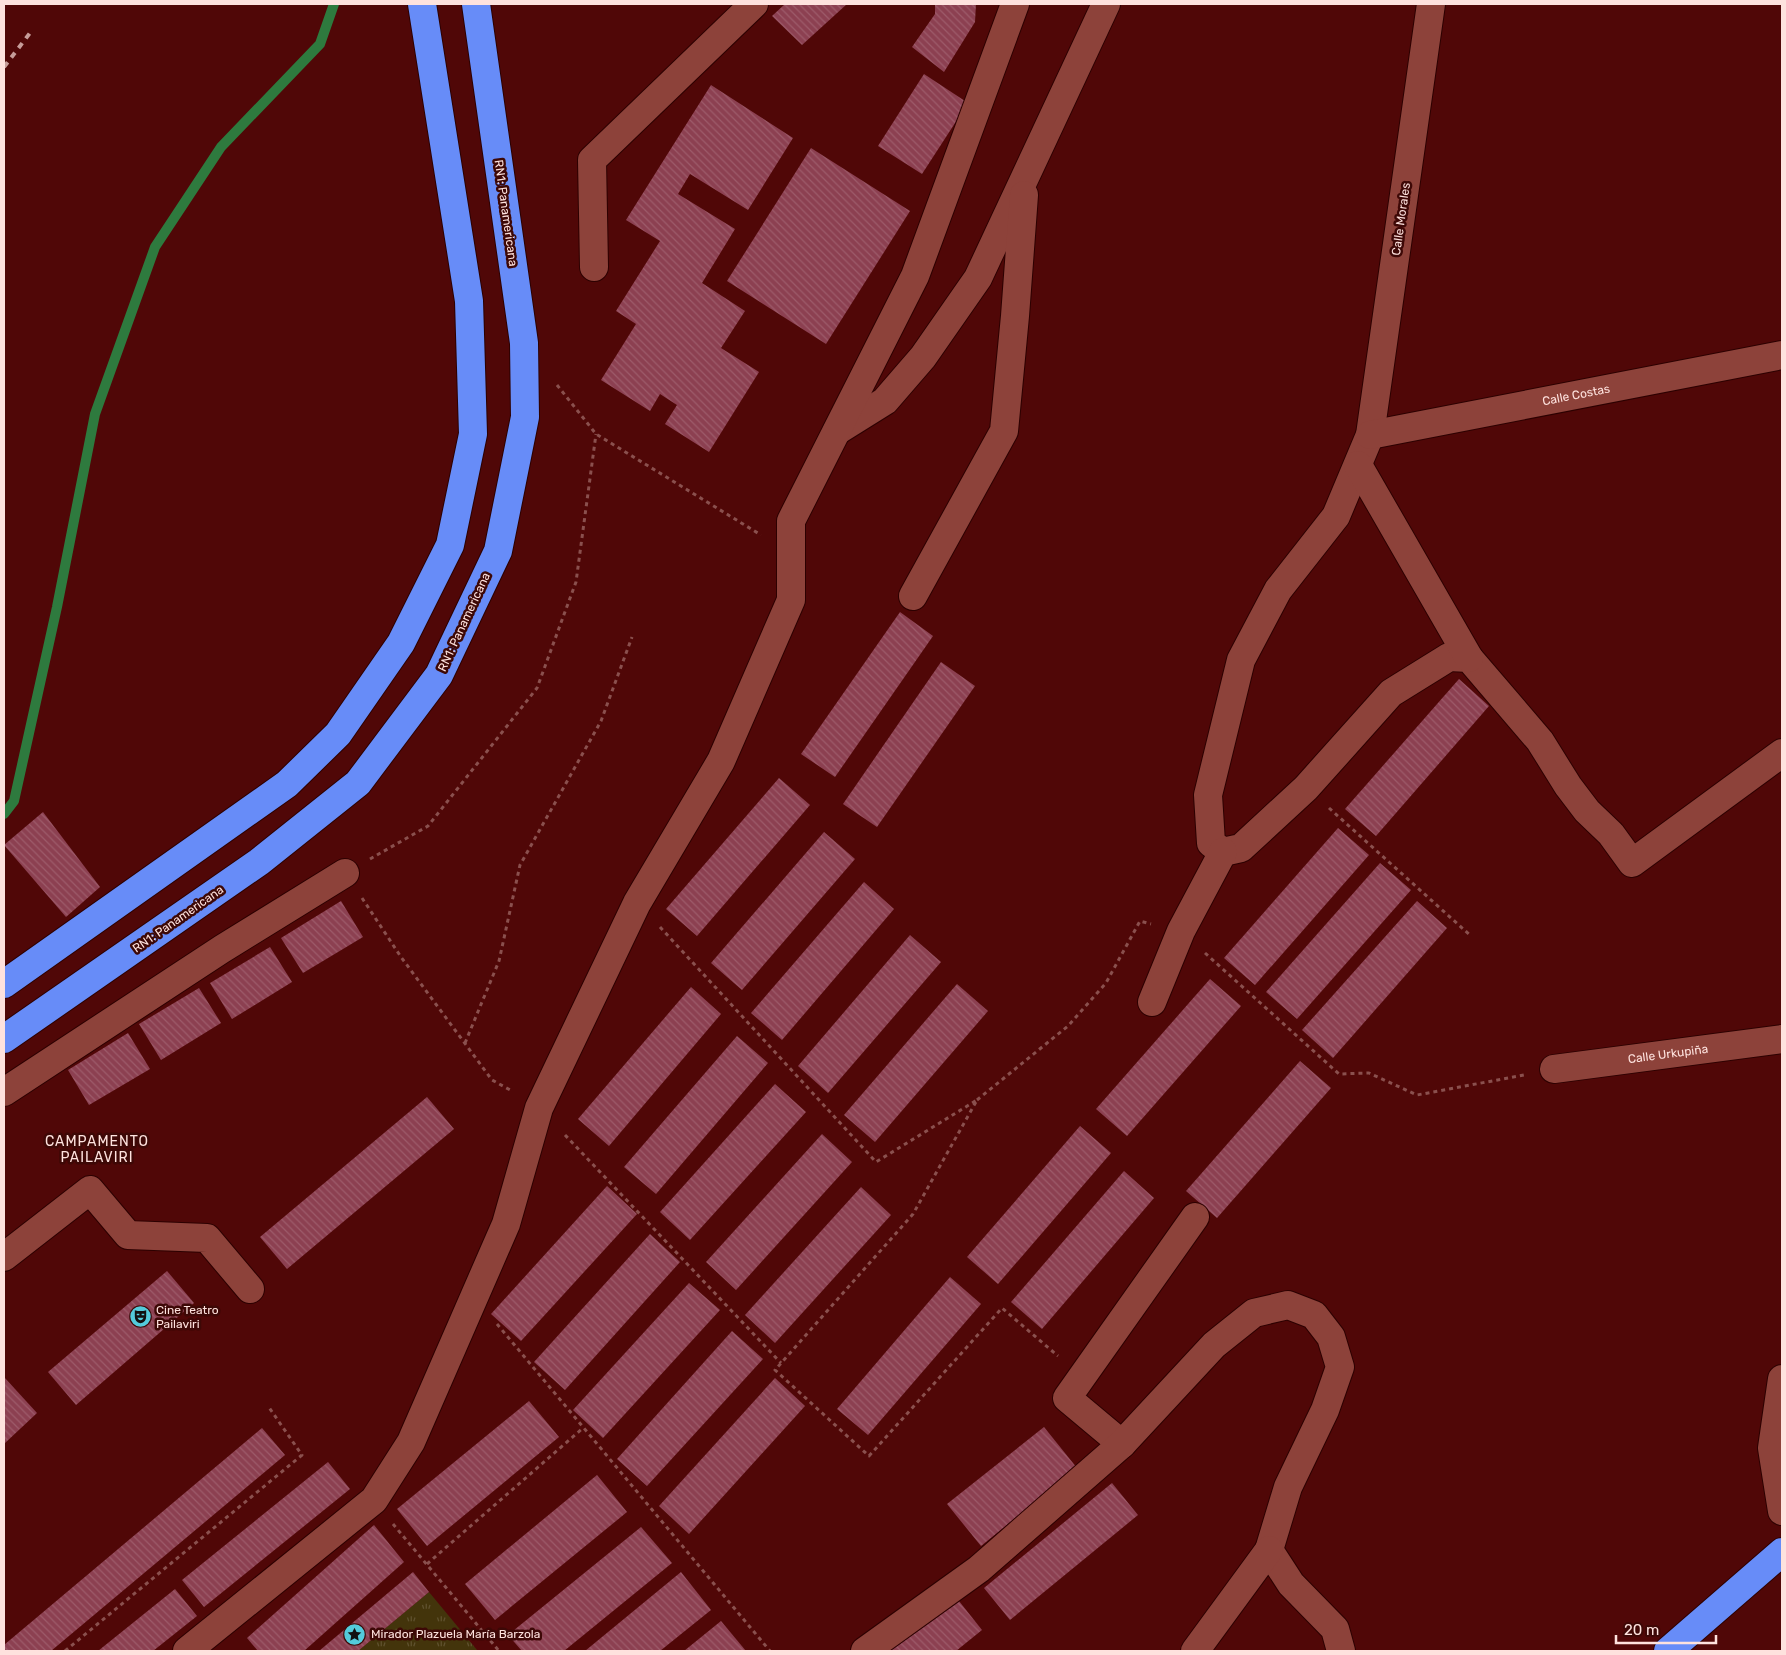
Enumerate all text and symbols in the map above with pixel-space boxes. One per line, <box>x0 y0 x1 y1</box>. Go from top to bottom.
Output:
street label: RN1: Panamericana <box>492 159 520 267</box>
street label: Calle Morales <box>1389 182 1413 256</box>
street label: Calle Costas <box>1541 382 1611 408</box>
street label: RN1: Panamericana <box>435 570 493 674</box>
street label: RN1: Panamericana <box>130 882 226 956</box>
street label: Calle Urkupiña <box>1627 1042 1709 1066</box>
district label: CAMPAMENTO PAILAVIRI <box>45 1133 149 1166</box>
place label: Cine Teatro Pailaviri <box>156 1303 219 1331</box>
theatre icon: Cine Teatro Pailaviri <box>128 1305 152 1329</box>
scale bar <box>1616 1612 1716 1644</box>
text: 20 m <box>1624 1621 1659 1639</box>
place icon: Mirador Plazuela María Barzola <box>343 1622 367 1646</box>
place label: Mirador Plazuela María Barzola <box>371 1627 540 1641</box>

